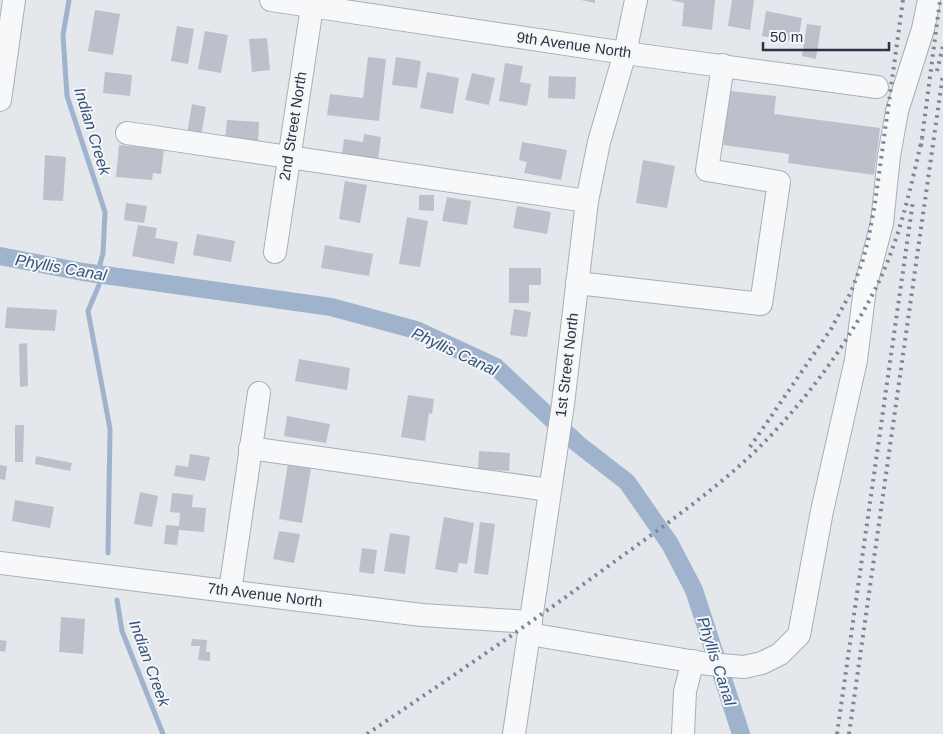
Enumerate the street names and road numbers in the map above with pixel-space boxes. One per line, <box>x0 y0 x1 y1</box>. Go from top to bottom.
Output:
street label: 9th Avenue North <box>516 28 633 61</box>
street label: 2nd Street North <box>276 70 310 182</box>
street label: 1st Street North <box>552 312 581 418</box>
street label: 7th Avenue North <box>207 579 323 610</box>

